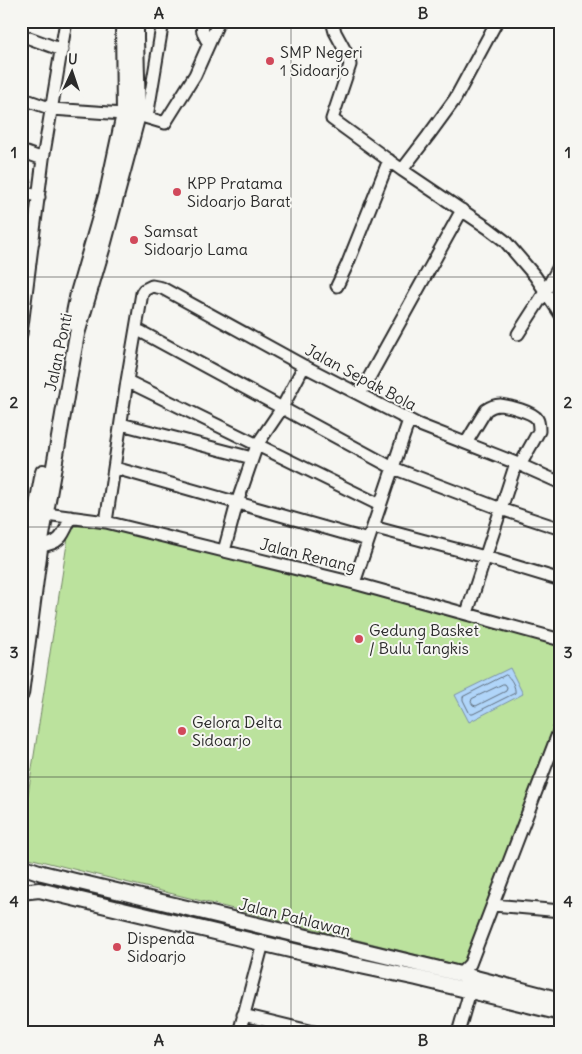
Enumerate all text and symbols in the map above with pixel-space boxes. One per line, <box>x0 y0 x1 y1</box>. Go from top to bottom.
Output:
text: A <box>154 3 164 23</box>
text: B <box>418 3 429 23</box>
place label: SMP Negeri 1 Sidoarjo <box>280 42 363 80</box>
north arrow <box>48 48 98 98</box>
text: U <box>67 50 78 68</box>
marker: SMP Negeri 1 Sidoarjo <box>264 55 276 67</box>
text: 1 <box>11 142 17 162</box>
text: 1 <box>565 142 571 162</box>
place label: KPP Pratama Sidoarjo Barat <box>187 173 291 211</box>
marker: KPP Pratama Sidoarjo Barat <box>171 186 183 198</box>
place label: Samsat Sidoarjo Lama <box>144 221 248 259</box>
marker: Samsat Sidoarjo Lama <box>128 234 140 246</box>
street label: Jalan Ponti <box>40 311 76 393</box>
street label: Jalan Sepak Bola <box>302 339 420 415</box>
text: 2 <box>10 392 19 412</box>
text: 2 <box>564 392 573 412</box>
street label: Jalan Renang <box>258 533 358 577</box>
place label: Gedung Basket / Bulu Tangkis <box>369 620 479 658</box>
marker: Gedung Basket / Bulu Tangkis <box>353 633 365 645</box>
text: 3 <box>9 642 19 662</box>
text: 3 <box>563 642 573 662</box>
place label: Gelora Delta Sidoarjo <box>192 712 282 750</box>
marker: Gelora Delta Sidoarjo <box>176 725 188 737</box>
text: 4 <box>9 891 19 911</box>
text: 4 <box>563 891 573 911</box>
street label: Jalan Pahlawan <box>237 893 353 941</box>
place label: Dispenda Sidoarjo <box>127 928 195 966</box>
marker: Dispenda Sidoarjo <box>111 941 123 953</box>
text: A <box>154 1030 164 1050</box>
text: B <box>418 1030 429 1050</box>

